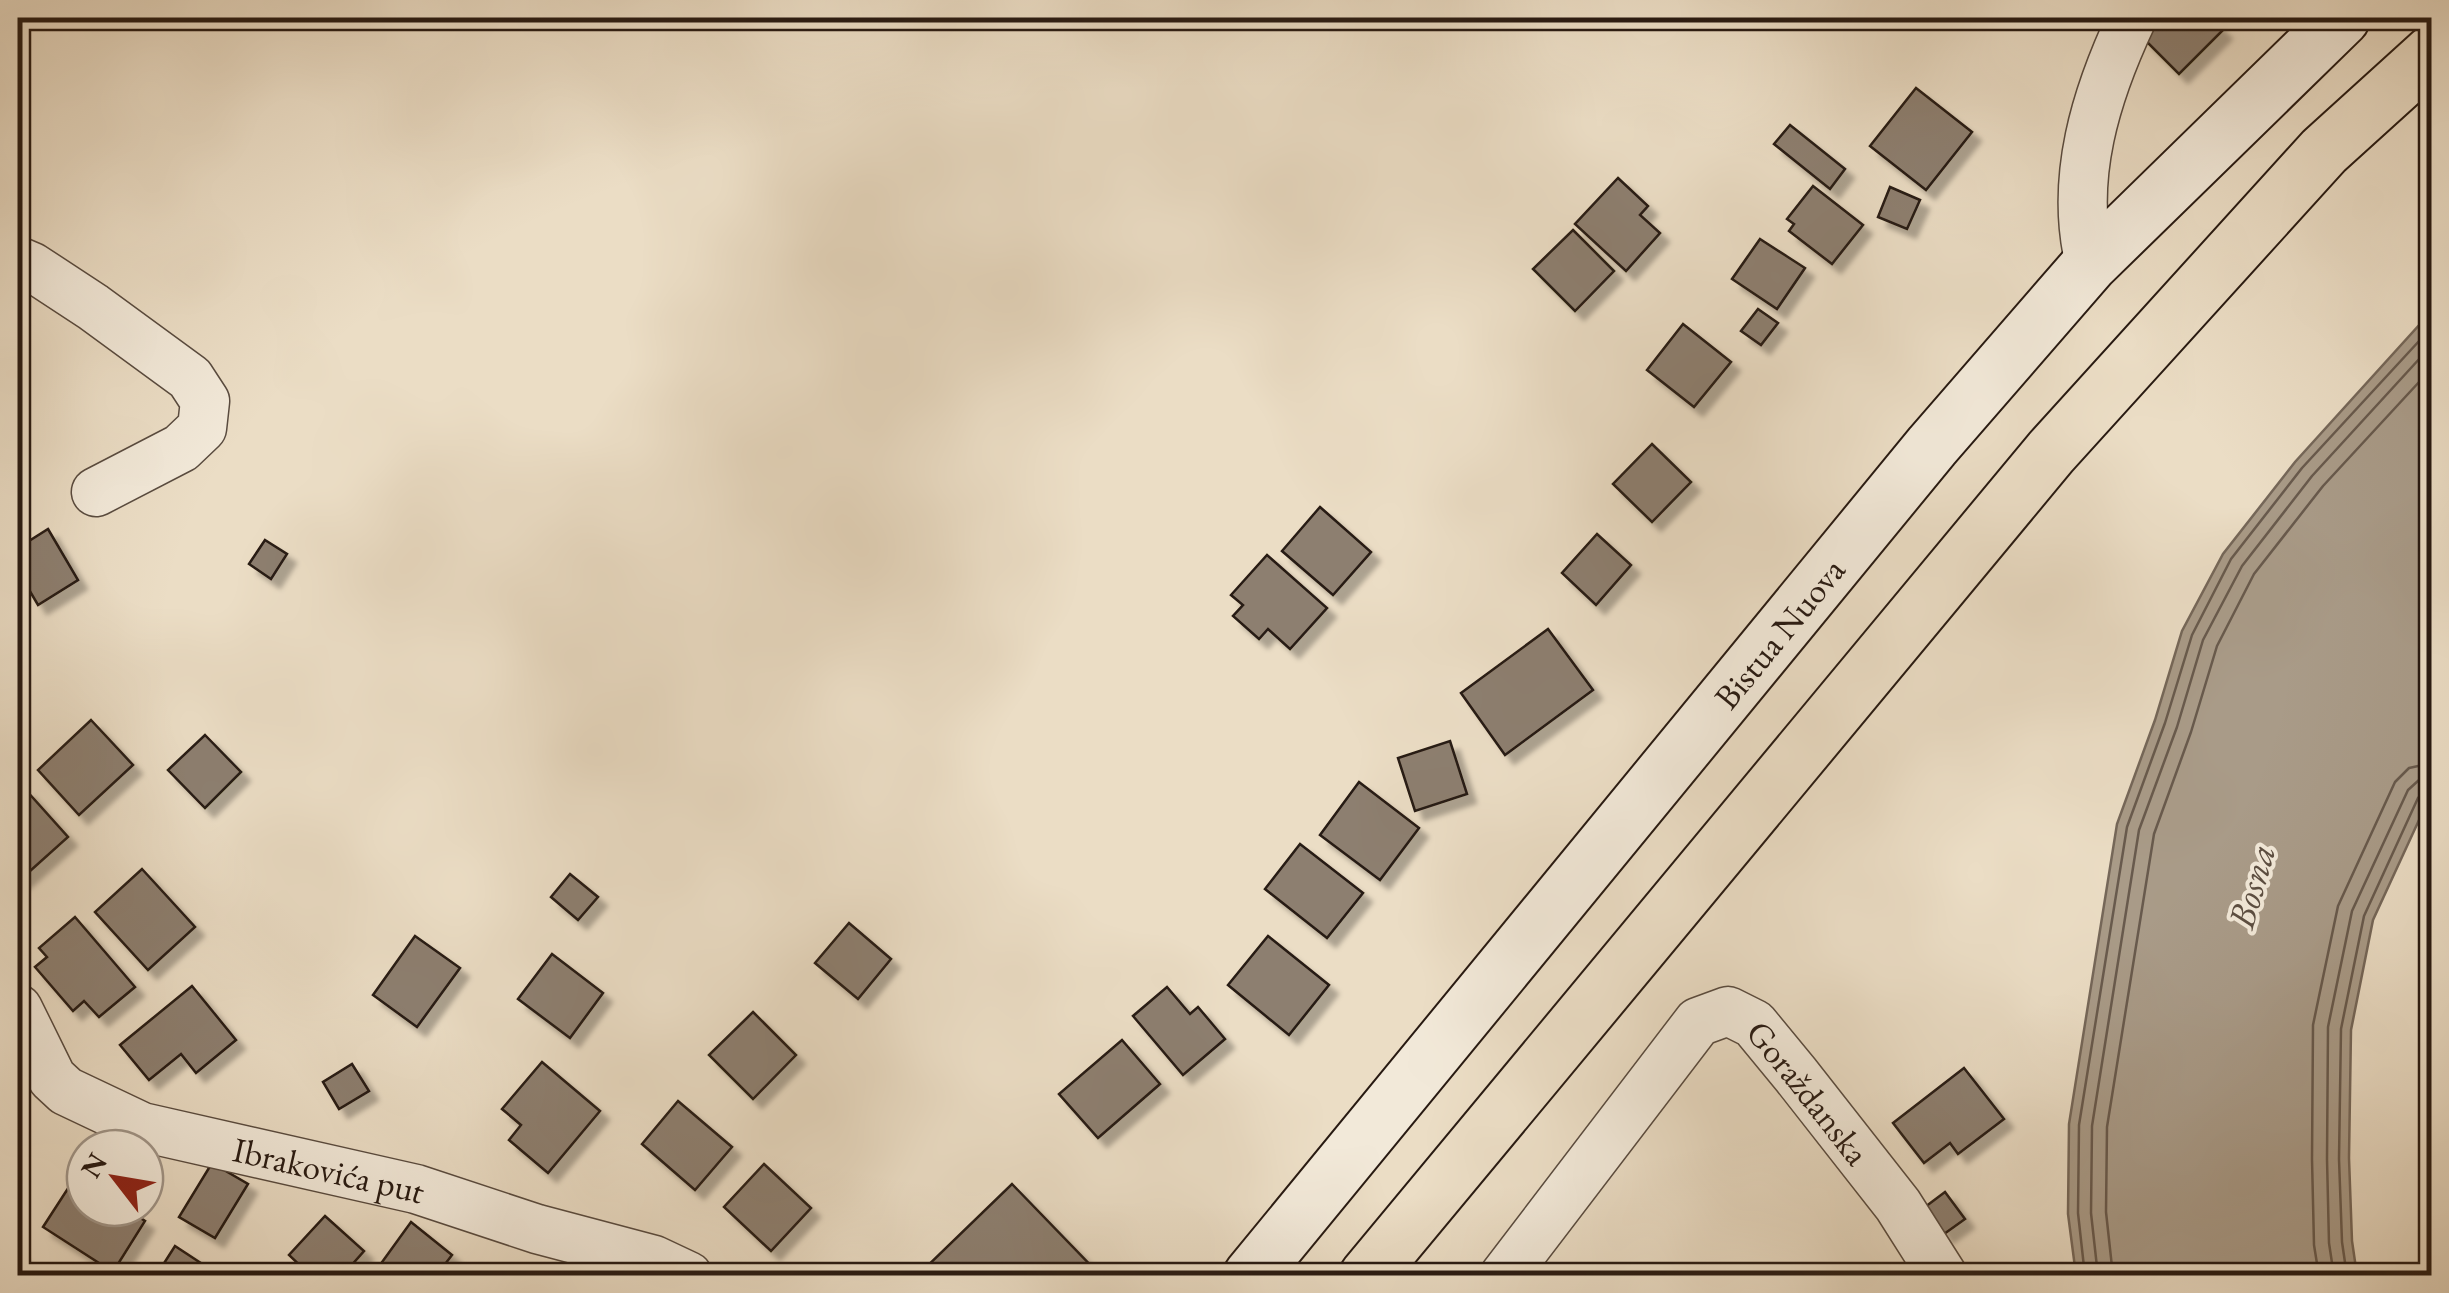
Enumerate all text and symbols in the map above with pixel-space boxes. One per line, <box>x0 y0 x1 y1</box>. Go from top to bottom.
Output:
street label: Bistua Nuova <box>1703 548 1854 718</box>
water label: Bosna <box>2215 838 2286 935</box>
street label: Goraždanska <box>1737 1010 1880 1174</box>
street label: Ibrakovića put <box>229 1126 431 1213</box>
north arrow <box>65 1128 165 1228</box>
text: N <box>72 1146 115 1184</box>

